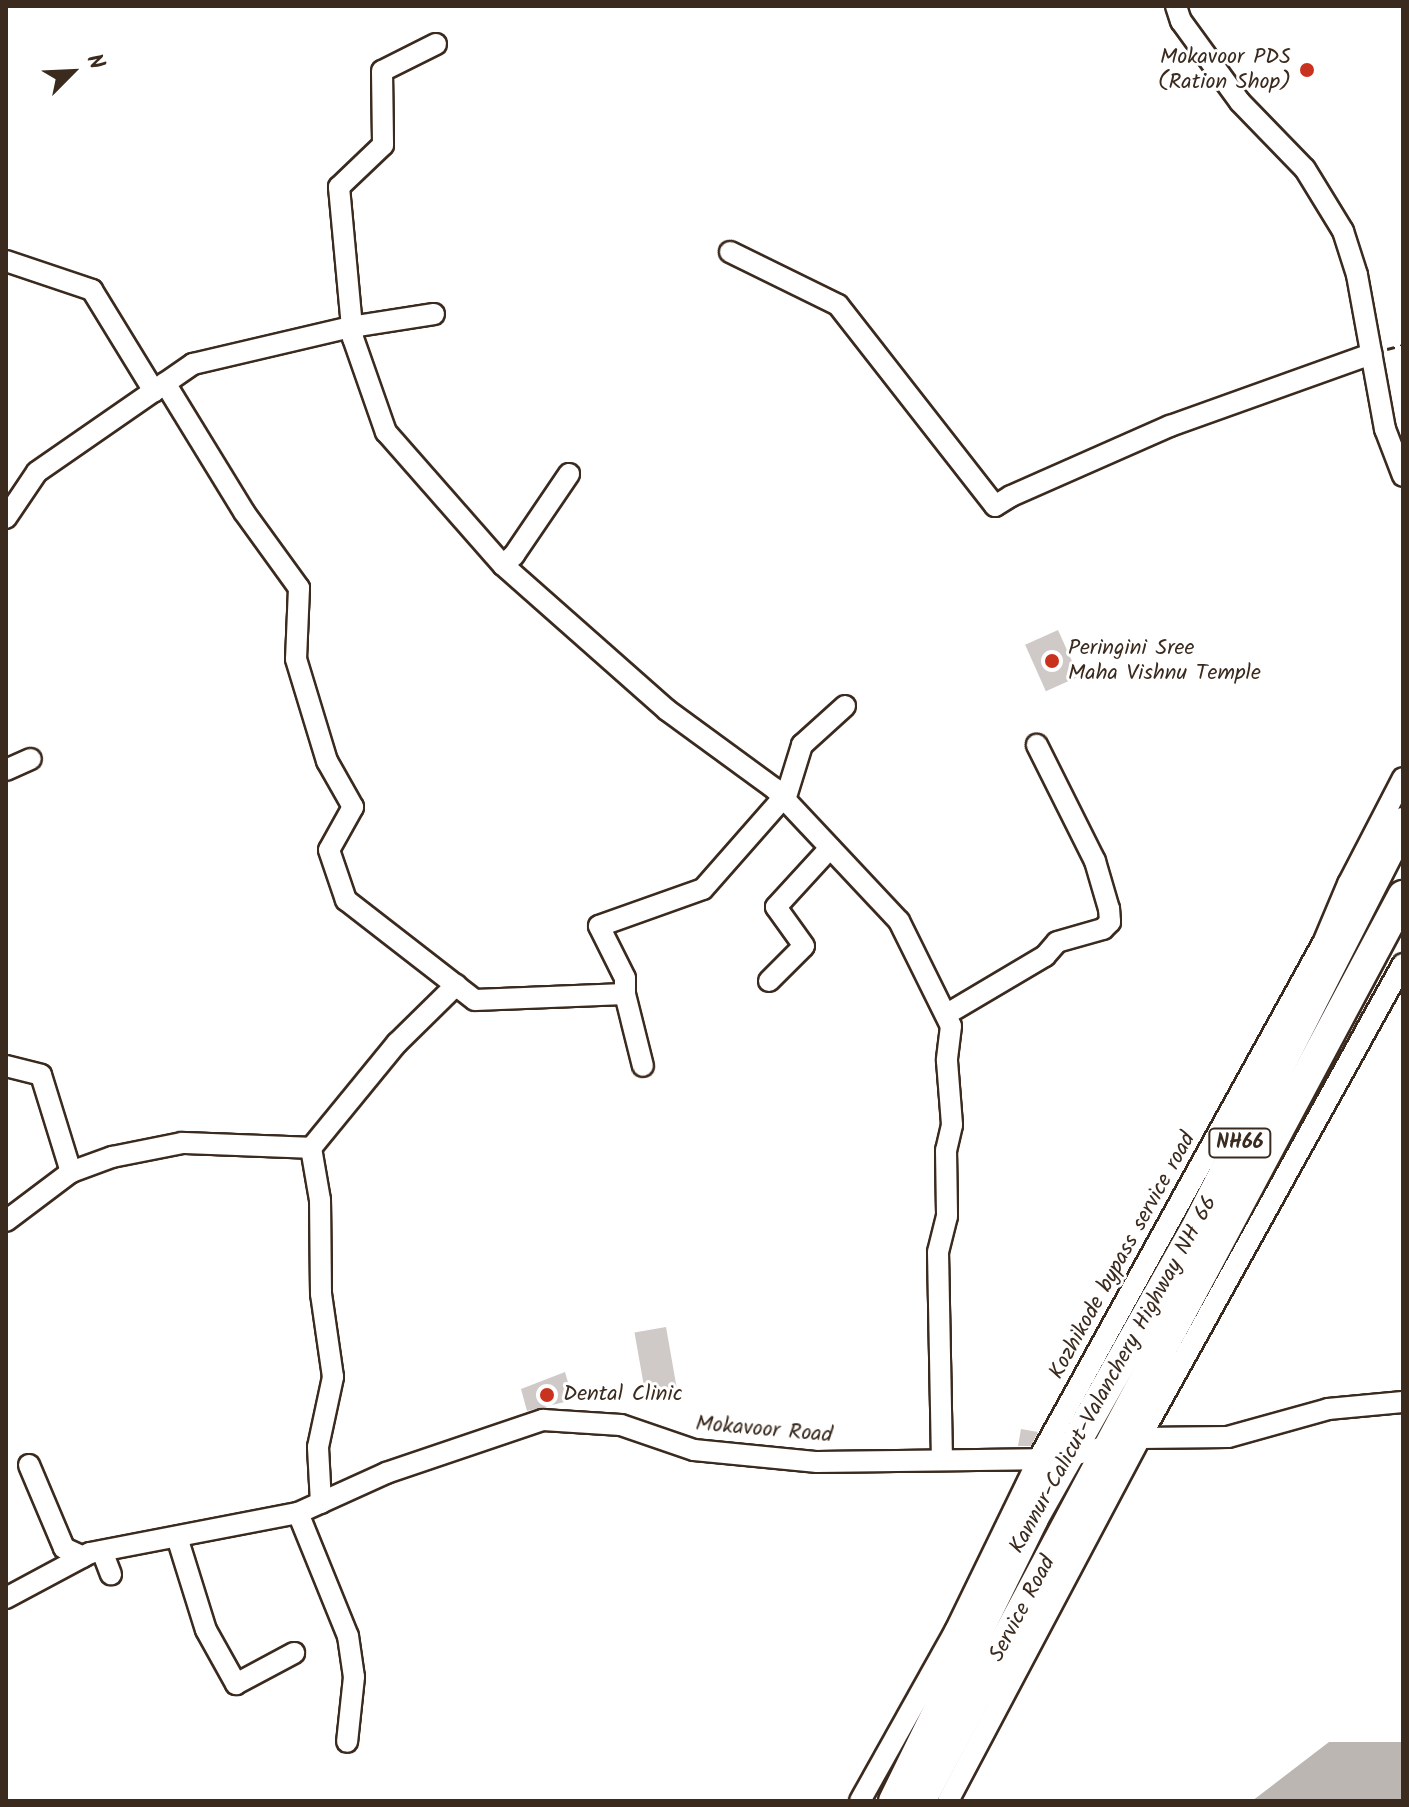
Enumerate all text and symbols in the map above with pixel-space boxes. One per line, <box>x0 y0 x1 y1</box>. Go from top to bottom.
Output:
north arrow <box>32 32 112 112</box>
place label: Mokavoor PDS (Ration Shop) <box>1158 44 1291 96</box>
text: N <box>76 49 113 75</box>
marker: Mokavoor PDS (Ration Shop) <box>1298 61 1316 79</box>
place label: Peringini Sree Maha Vishnu Temple <box>1068 635 1261 686</box>
marker: Peringini Sree Maha Vishnu Temple <box>1043 652 1061 670</box>
road number: NH66 <box>1208 1127 1272 1159</box>
street label: Kozhikode bypass service road <box>1044 1128 1202 1384</box>
street label: Kannur-Calicut-Valanchery Highway NH 66 <box>1004 1192 1224 1558</box>
place label: Dental Clinic <box>563 1382 682 1408</box>
marker: Dental Clinic <box>538 1386 556 1404</box>
street label: Mokavoor Road <box>694 1411 834 1449</box>
street label: Service Road <box>984 1552 1062 1666</box>

